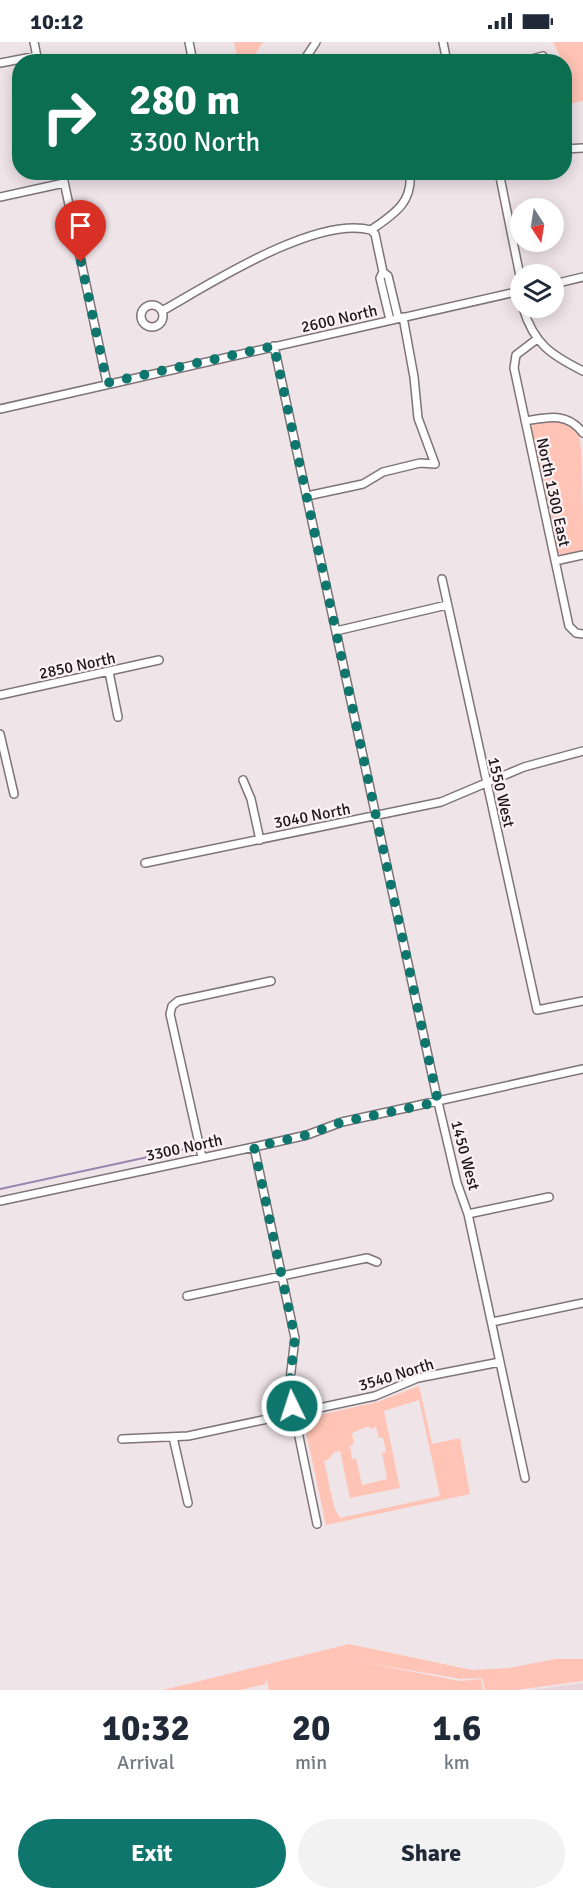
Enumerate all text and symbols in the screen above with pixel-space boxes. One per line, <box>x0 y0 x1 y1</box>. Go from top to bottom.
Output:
text: 10:12 <box>30 8 84 35</box>
text: 280 m <box>129 75 240 126</box>
icon: right <box>30 78 108 156</box>
text: 3300 North <box>129 126 260 159</box>
north arrow <box>510 198 564 252</box>
map controls <box>510 198 564 318</box>
pin <box>55 200 106 262</box>
icon: arrive <box>64 209 97 242</box>
button: layers <box>510 264 564 318</box>
street label: 2600 North <box>299 300 379 337</box>
street label: North 1300 East <box>532 436 574 549</box>
street label: 2850 North <box>37 648 117 684</box>
street label: 1550 West <box>483 755 519 830</box>
street label: 3040 North <box>272 799 352 833</box>
street label: 1450 West <box>446 1118 484 1193</box>
street label: 3300 North <box>144 1130 224 1166</box>
street label: 3540 North <box>356 1354 436 1396</box>
position arrow <box>260 1374 324 1438</box>
text: 10:32 <box>102 1706 190 1751</box>
text: 20 <box>292 1706 331 1751</box>
text: 1.6 <box>432 1706 481 1751</box>
text: Arrival <box>117 1750 175 1775</box>
text: min <box>295 1750 327 1775</box>
text: km <box>444 1750 470 1775</box>
button: Exit <box>18 1819 286 1888</box>
button: Share <box>298 1819 565 1888</box>

